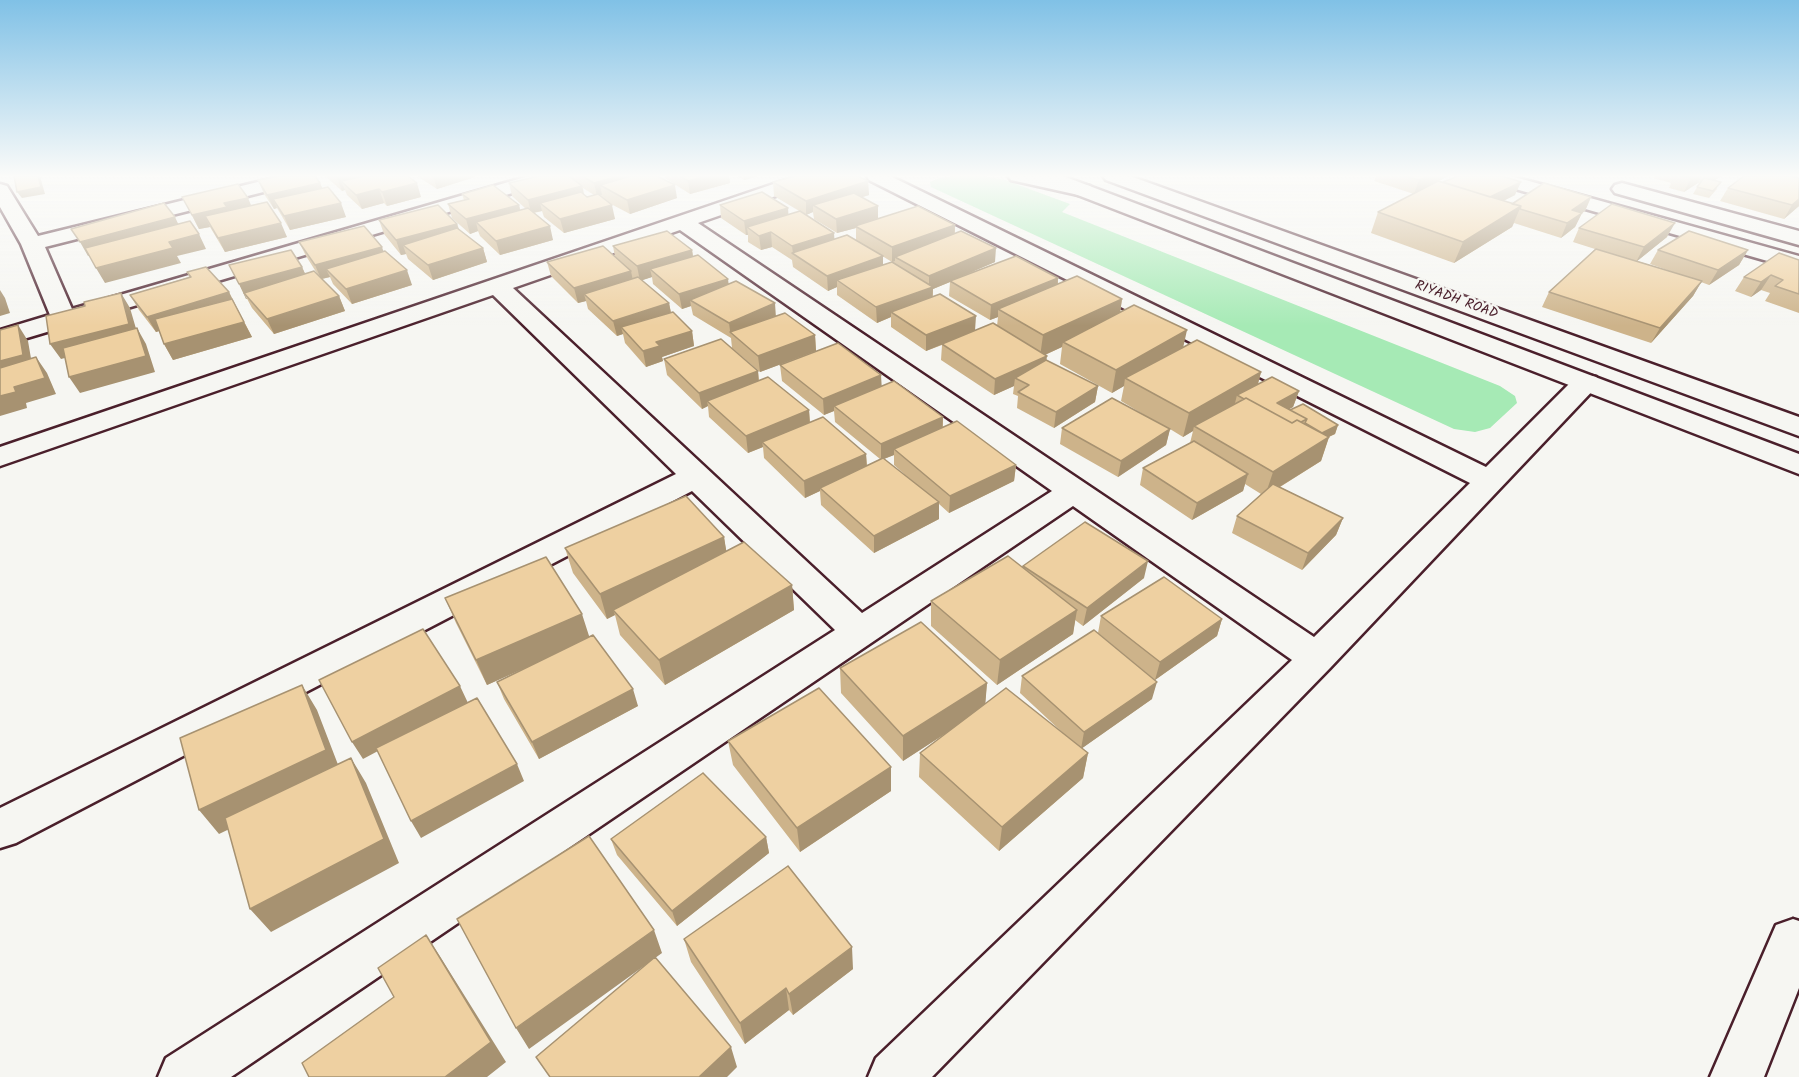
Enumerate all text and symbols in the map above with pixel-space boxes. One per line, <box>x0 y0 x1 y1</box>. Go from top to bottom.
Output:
street label: RIYADH ROAD <box>1412 278 1500 324</box>

